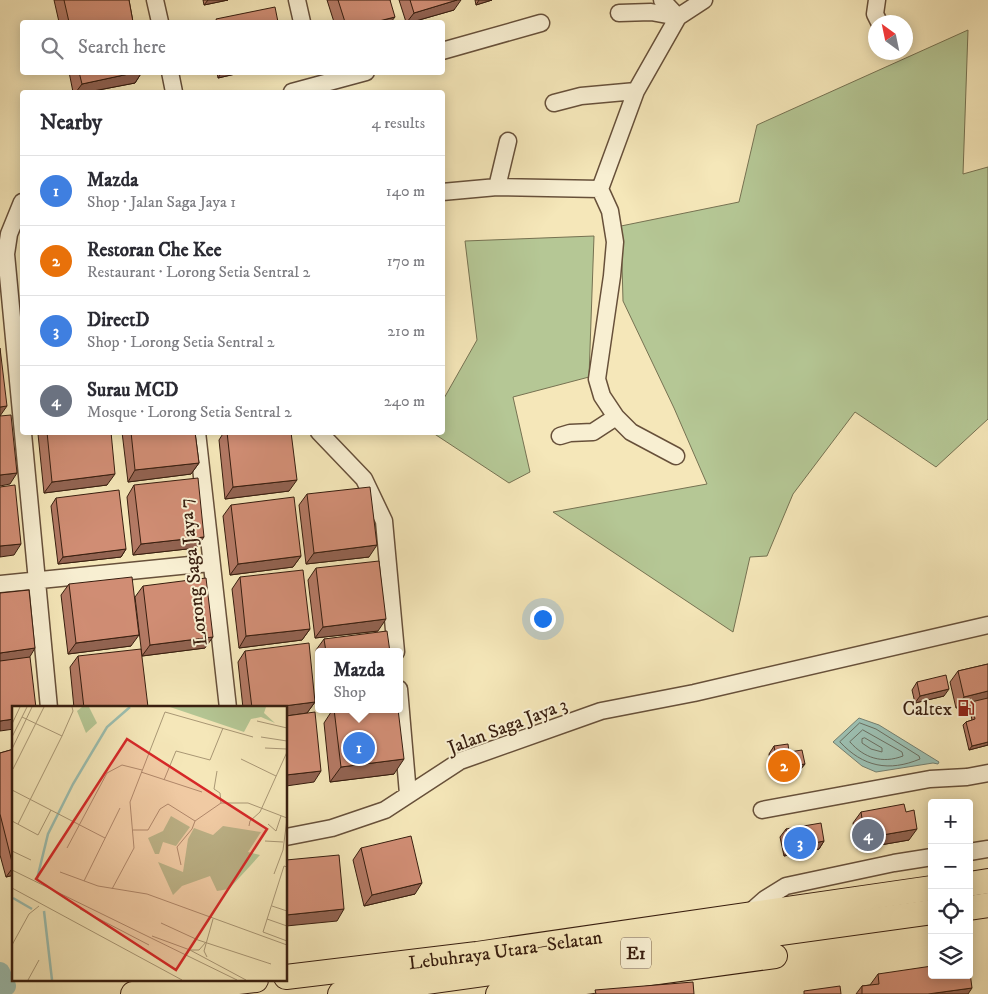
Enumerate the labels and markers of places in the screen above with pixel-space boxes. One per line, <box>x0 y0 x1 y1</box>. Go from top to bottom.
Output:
place label: Caltex <box>902 698 953 721</box>
fuel station icon: Caltex <box>956 698 976 718</box>
pin: 1 <box>343 729 375 767</box>
pin: 2 <box>768 747 800 785</box>
pin: 4 <box>852 816 884 854</box>
pin: 3 <box>784 824 816 862</box>

